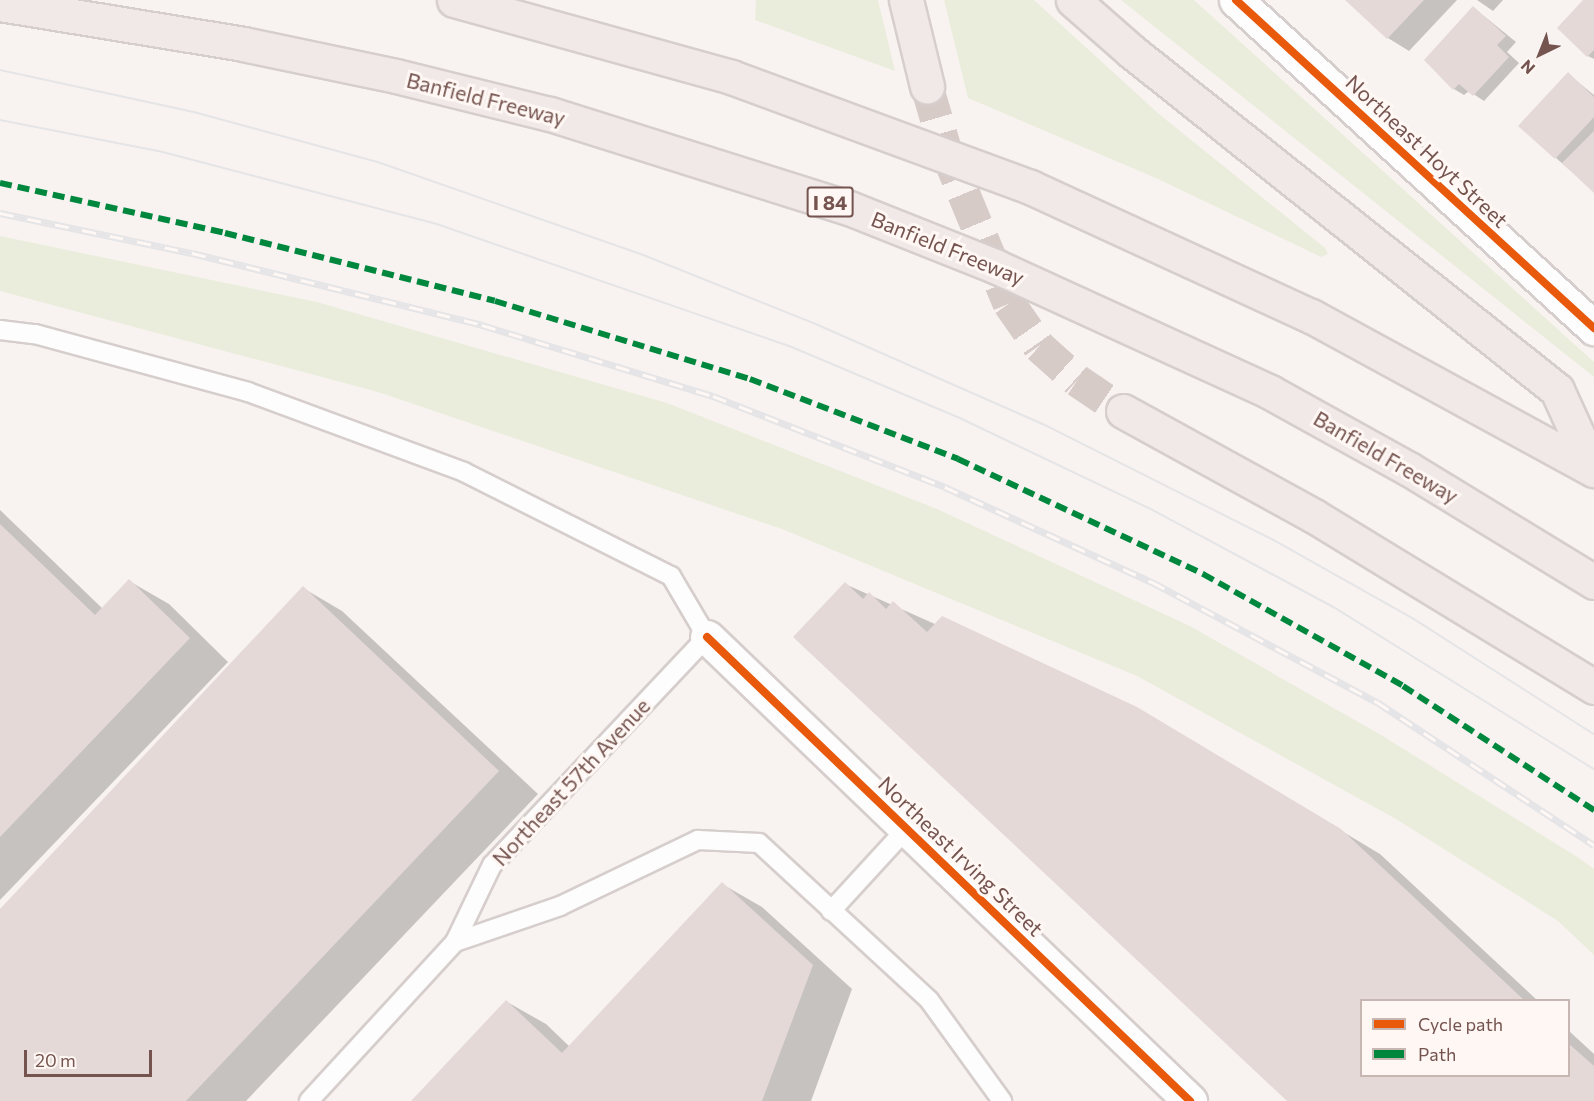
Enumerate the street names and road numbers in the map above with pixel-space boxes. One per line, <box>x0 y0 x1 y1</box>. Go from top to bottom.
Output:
street label: Banfield Freeway <box>404 67 568 131</box>
street label: Northeast Hoyt Street <box>1341 69 1513 233</box>
road number: I 84 <box>806 185 854 219</box>
street label: Banfield Freeway <box>868 206 1028 290</box>
street label: Banfield Freeway <box>1309 405 1463 509</box>
street label: Northeast 57th Avenue <box>487 693 655 871</box>
street label: Northeast Irving Street <box>874 771 1048 941</box>

